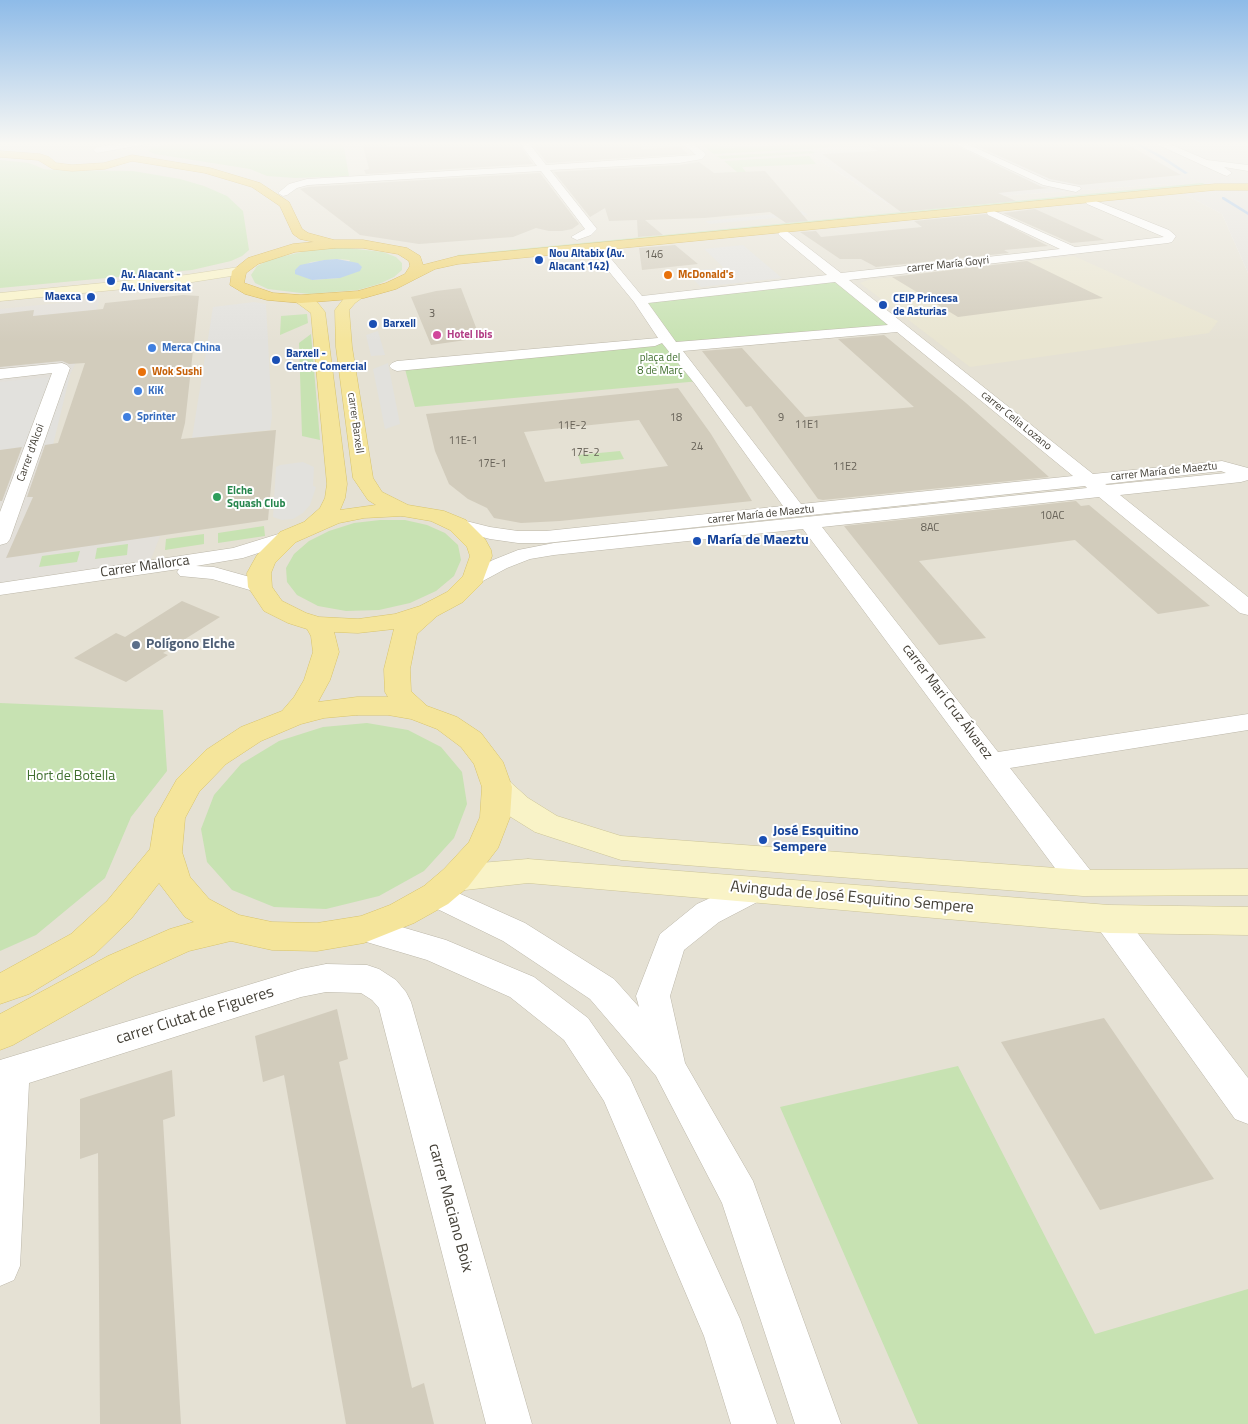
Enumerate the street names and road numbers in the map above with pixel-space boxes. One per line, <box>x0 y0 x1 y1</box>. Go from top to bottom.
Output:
street label: carrer María Goyri <box>906 254 990 276</box>
street label: carrer Celia Lozano <box>978 388 1054 454</box>
street label: carrer Barxell <box>344 392 366 454</box>
street label: Carrer d'Alcoi <box>14 422 48 484</box>
street label: carrer María de Maeztu <box>1110 460 1218 484</box>
street label: carrer María de Maeztu <box>707 503 815 527</box>
street label: Carrer Mallorca <box>99 552 191 582</box>
street label: carrer Mari Cruz Álvarez <box>898 641 996 763</box>
street label: Avinguda de José Esquitino Sempere <box>729 878 975 918</box>
street label: carrer Ciutat de Figueres <box>114 983 276 1049</box>
street label: carrer Maciano Boix <box>424 1141 476 1275</box>

